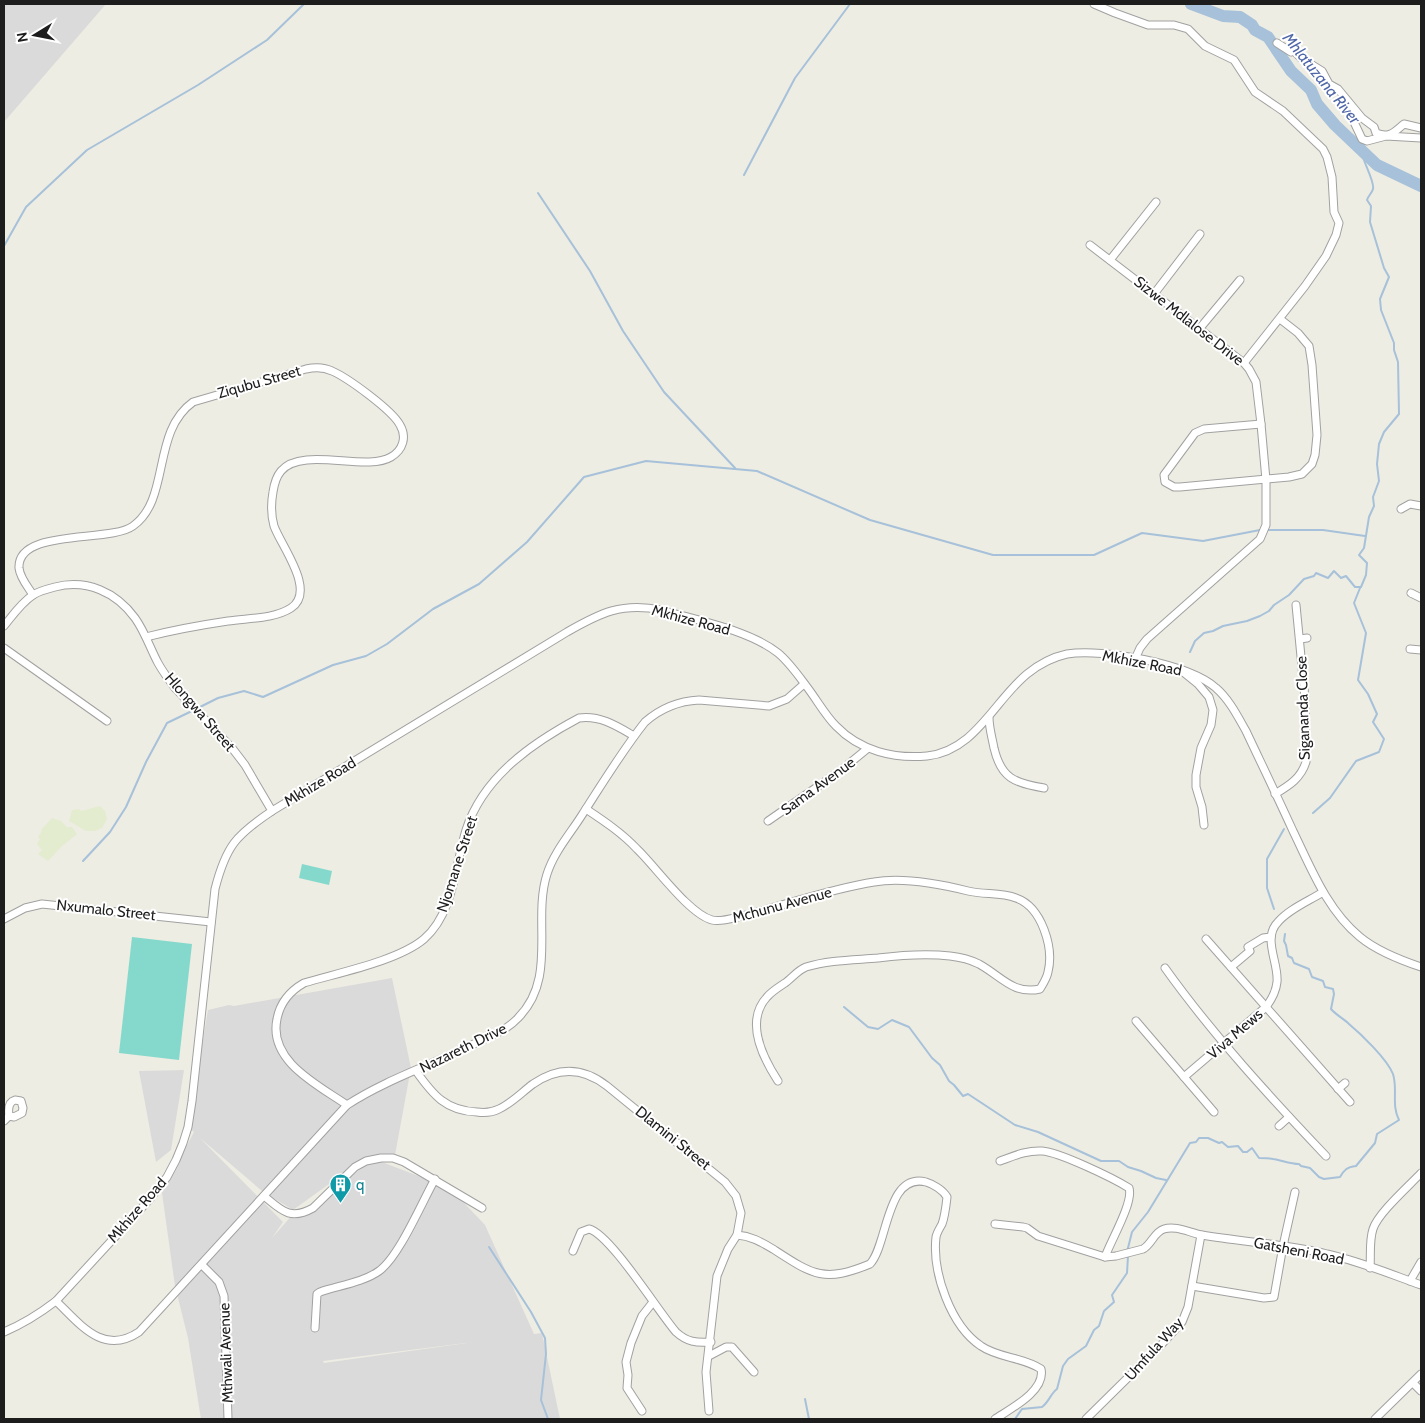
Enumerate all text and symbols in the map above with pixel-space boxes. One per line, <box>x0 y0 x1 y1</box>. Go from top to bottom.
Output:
north arrow <box>10 10 60 60</box>
water label: Mhlatuzana River <box>1278 28 1365 129</box>
text: N <box>12 31 32 44</box>
street label: Sizwe Mdlalose Drive <box>1130 273 1248 370</box>
street label: Ziqubu Street <box>215 362 303 402</box>
street label: Mkhize Road <box>650 601 732 639</box>
street label: Mkhize Road <box>1101 646 1183 680</box>
street label: Sigananda Close <box>1292 655 1314 760</box>
street label: Hlongwa Street <box>161 669 239 755</box>
street label: Sama Avenue <box>777 753 859 819</box>
street label: Mkhize Road <box>281 754 359 810</box>
street label: Njomane Street <box>433 814 481 914</box>
street label: Mchunu Avenue <box>730 883 834 927</box>
street label: Nxumalo Street <box>56 896 156 924</box>
street label: Viva Mews <box>1204 1005 1266 1063</box>
street label: Nazareth Drive <box>417 1019 510 1077</box>
street label: Dlamini Street <box>632 1102 714 1174</box>
building icon: q <box>328 1173 352 1204</box>
street label: Mkhize Road <box>104 1174 170 1246</box>
place label: q <box>356 1176 364 1194</box>
street label: Gatsheni Road <box>1252 1233 1346 1269</box>
street label: Mthwali Avenue <box>215 1302 237 1404</box>
street label: Umfula Way <box>1121 1313 1187 1384</box>

